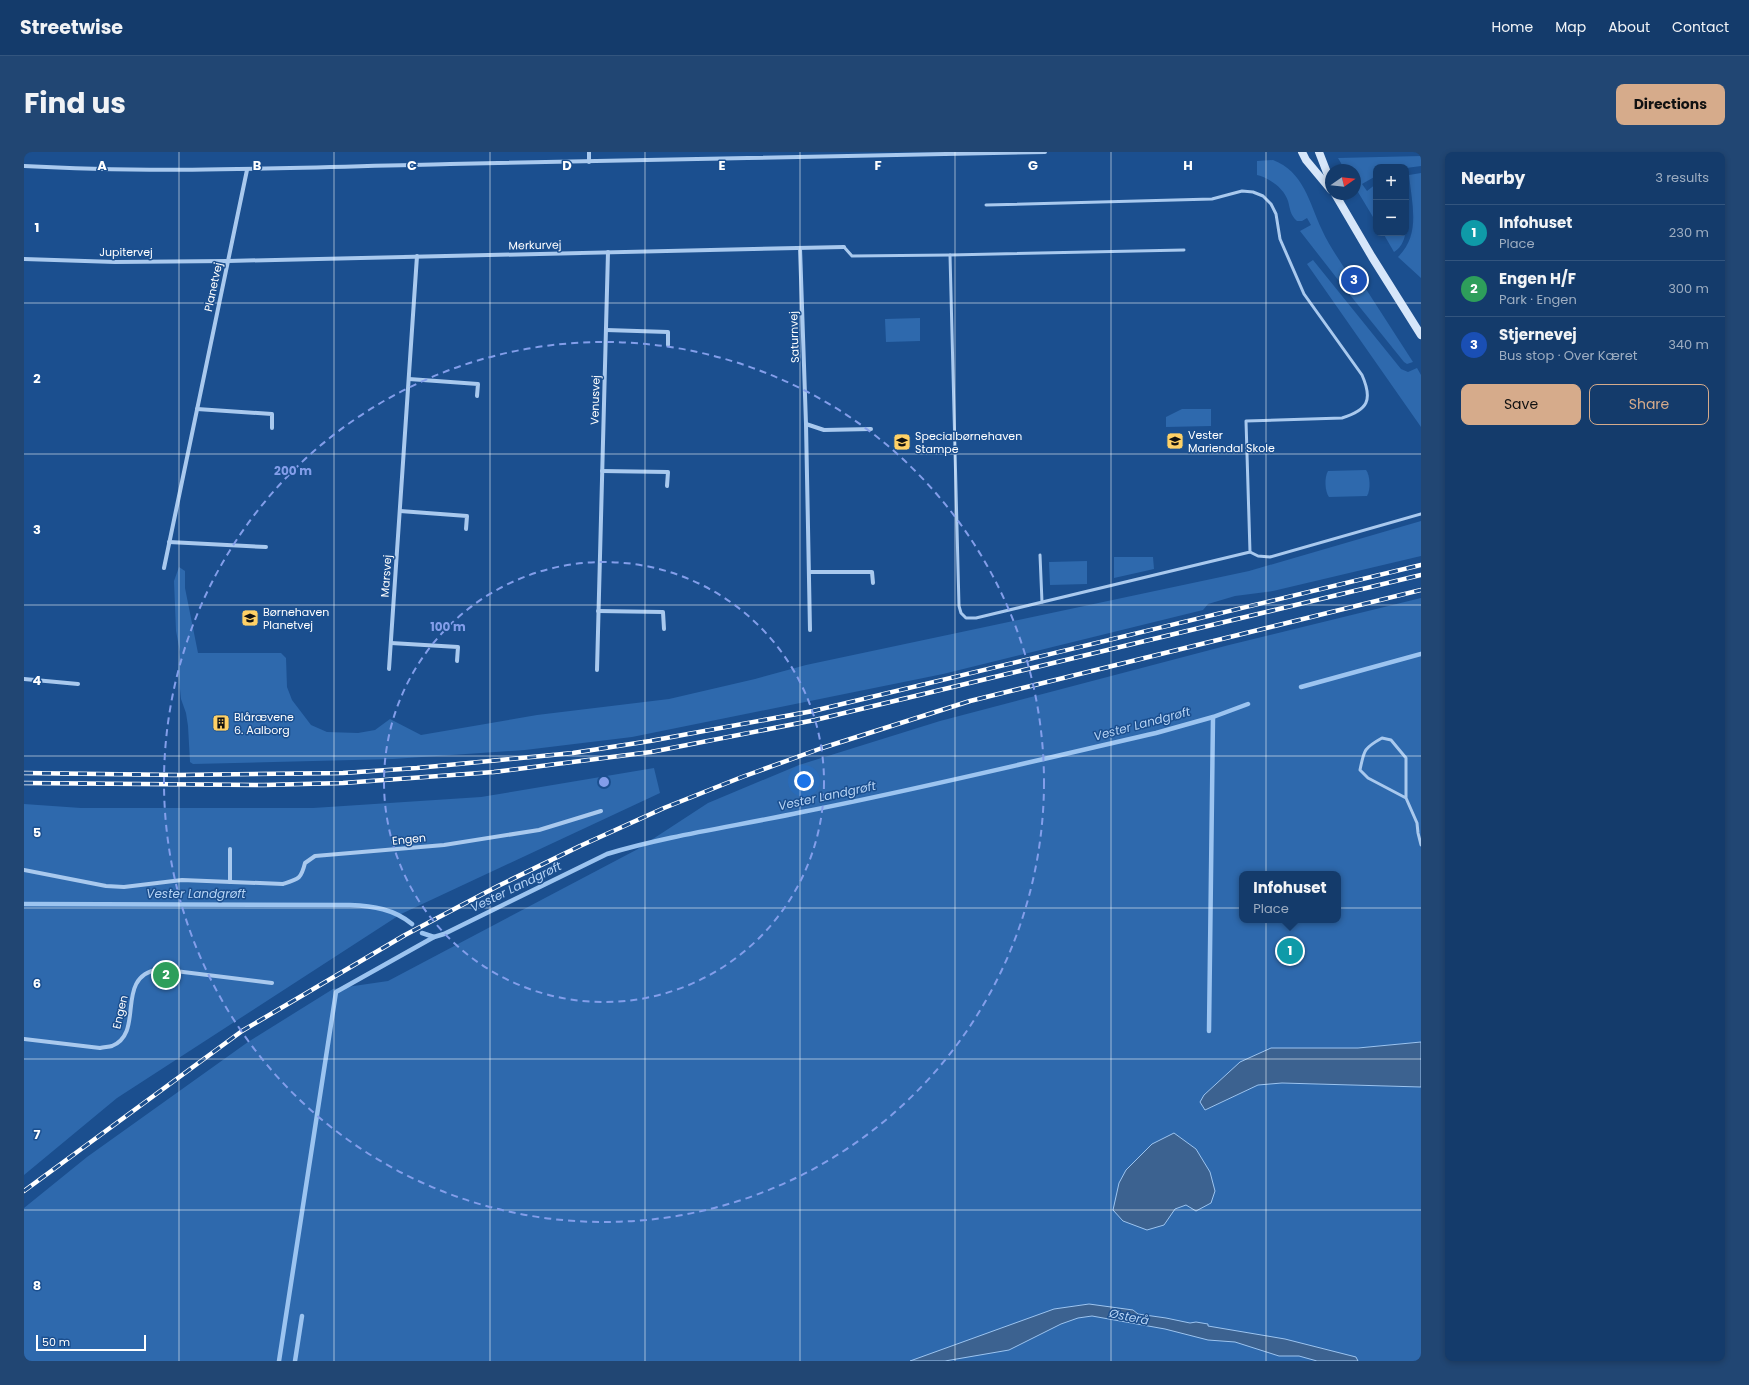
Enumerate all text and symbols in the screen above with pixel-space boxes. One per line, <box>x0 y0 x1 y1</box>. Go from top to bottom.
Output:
text: Streetwise <box>20 14 123 41</box>
text: Home <box>1491 17 1533 37</box>
text: Map <box>1555 17 1586 37</box>
text: About <box>1608 17 1650 37</box>
text: Contact <box>1672 17 1729 37</box>
text: Find us <box>24 84 126 123</box>
button: Directions <box>1616 84 1725 125</box>
text: A <box>97 156 107 175</box>
text: B <box>253 156 262 175</box>
text: C <box>407 156 417 175</box>
text: D <box>562 156 572 175</box>
text: E <box>718 156 726 175</box>
text: F <box>874 156 882 175</box>
text: G <box>1028 156 1038 175</box>
text: H <box>1183 156 1193 175</box>
north arrow <box>1325 164 1361 200</box>
map controls <box>1373 164 1409 236</box>
button: + <box>1373 164 1409 200</box>
text: Nearby <box>1461 166 1525 190</box>
text: 3 results <box>1655 168 1709 187</box>
button: − <box>1373 200 1409 236</box>
text: Infohuset <box>1499 212 1572 233</box>
text: 1 <box>35 218 39 237</box>
text: 1 <box>1472 223 1476 242</box>
text: 230 m <box>1669 223 1709 242</box>
text: Place <box>1499 234 1534 253</box>
street label: Merkurvej <box>508 237 562 253</box>
street label: Jupitervej <box>99 244 153 260</box>
street label: Planetvej <box>200 261 226 313</box>
pin: 3 <box>1341 265 1367 295</box>
text: Engen H/F <box>1499 268 1576 289</box>
text: 2 <box>1470 279 1478 298</box>
text: 300 m <box>1668 279 1709 298</box>
text: Park · Engen <box>1499 290 1577 309</box>
street label: Saturnvej <box>785 311 803 363</box>
text: Stjernevej <box>1499 324 1577 345</box>
text: 3 <box>1470 335 1478 354</box>
text: 340 m <box>1668 335 1709 354</box>
text: Bus stop · Over Kæret <box>1499 346 1637 365</box>
text: 2 <box>33 369 41 388</box>
street label: Venusvej <box>586 375 604 425</box>
button: Save <box>1461 384 1581 425</box>
button: Share <box>1589 384 1709 425</box>
place label: Vester Mariendal Skole <box>1188 427 1275 456</box>
place label: Specialbørnehaven Stampe <box>915 428 1022 457</box>
school or university icon: Vester Mariendal Skole <box>1165 431 1185 451</box>
school or university icon: Specialbørnehaven Stampe <box>892 432 912 452</box>
text: 200 m <box>274 462 312 479</box>
text: 3 <box>33 520 41 539</box>
street label: Marsvej <box>377 554 395 598</box>
place label: Børnehaven Planetvej <box>263 604 329 633</box>
school or university icon: Børnehaven Planetvej <box>240 608 260 628</box>
text: 100 m <box>430 618 466 635</box>
text: 4 <box>33 671 42 690</box>
water label: Vester Landgrøft <box>1092 702 1193 745</box>
place label: Blårævene 6. Aalborg <box>234 709 294 738</box>
building icon: Blårævene 6. Aalborg <box>211 713 231 733</box>
your location <box>794 771 814 791</box>
centre of rings <box>597 775 611 789</box>
water label: Vester Landgrøft <box>777 777 878 814</box>
text: 5 <box>33 823 41 842</box>
street label: Engen <box>391 829 427 849</box>
water label: Vester Landgrøft <box>467 857 565 916</box>
popup <box>1239 871 1341 923</box>
text: Infohuset <box>1253 877 1327 898</box>
water label: Vester Landgrøft <box>146 885 246 902</box>
text: Place <box>1253 899 1289 918</box>
pin: 1 <box>1277 936 1303 966</box>
pin: 2 <box>153 960 179 990</box>
text: 6 <box>33 974 41 993</box>
street label: Engen <box>108 994 132 1030</box>
text: 7 <box>34 1125 41 1144</box>
text: 8 <box>33 1276 41 1295</box>
water label: Østerå <box>1107 1304 1150 1329</box>
scale bar <box>36 1333 146 1352</box>
text: 50 m <box>42 1334 70 1350</box>

